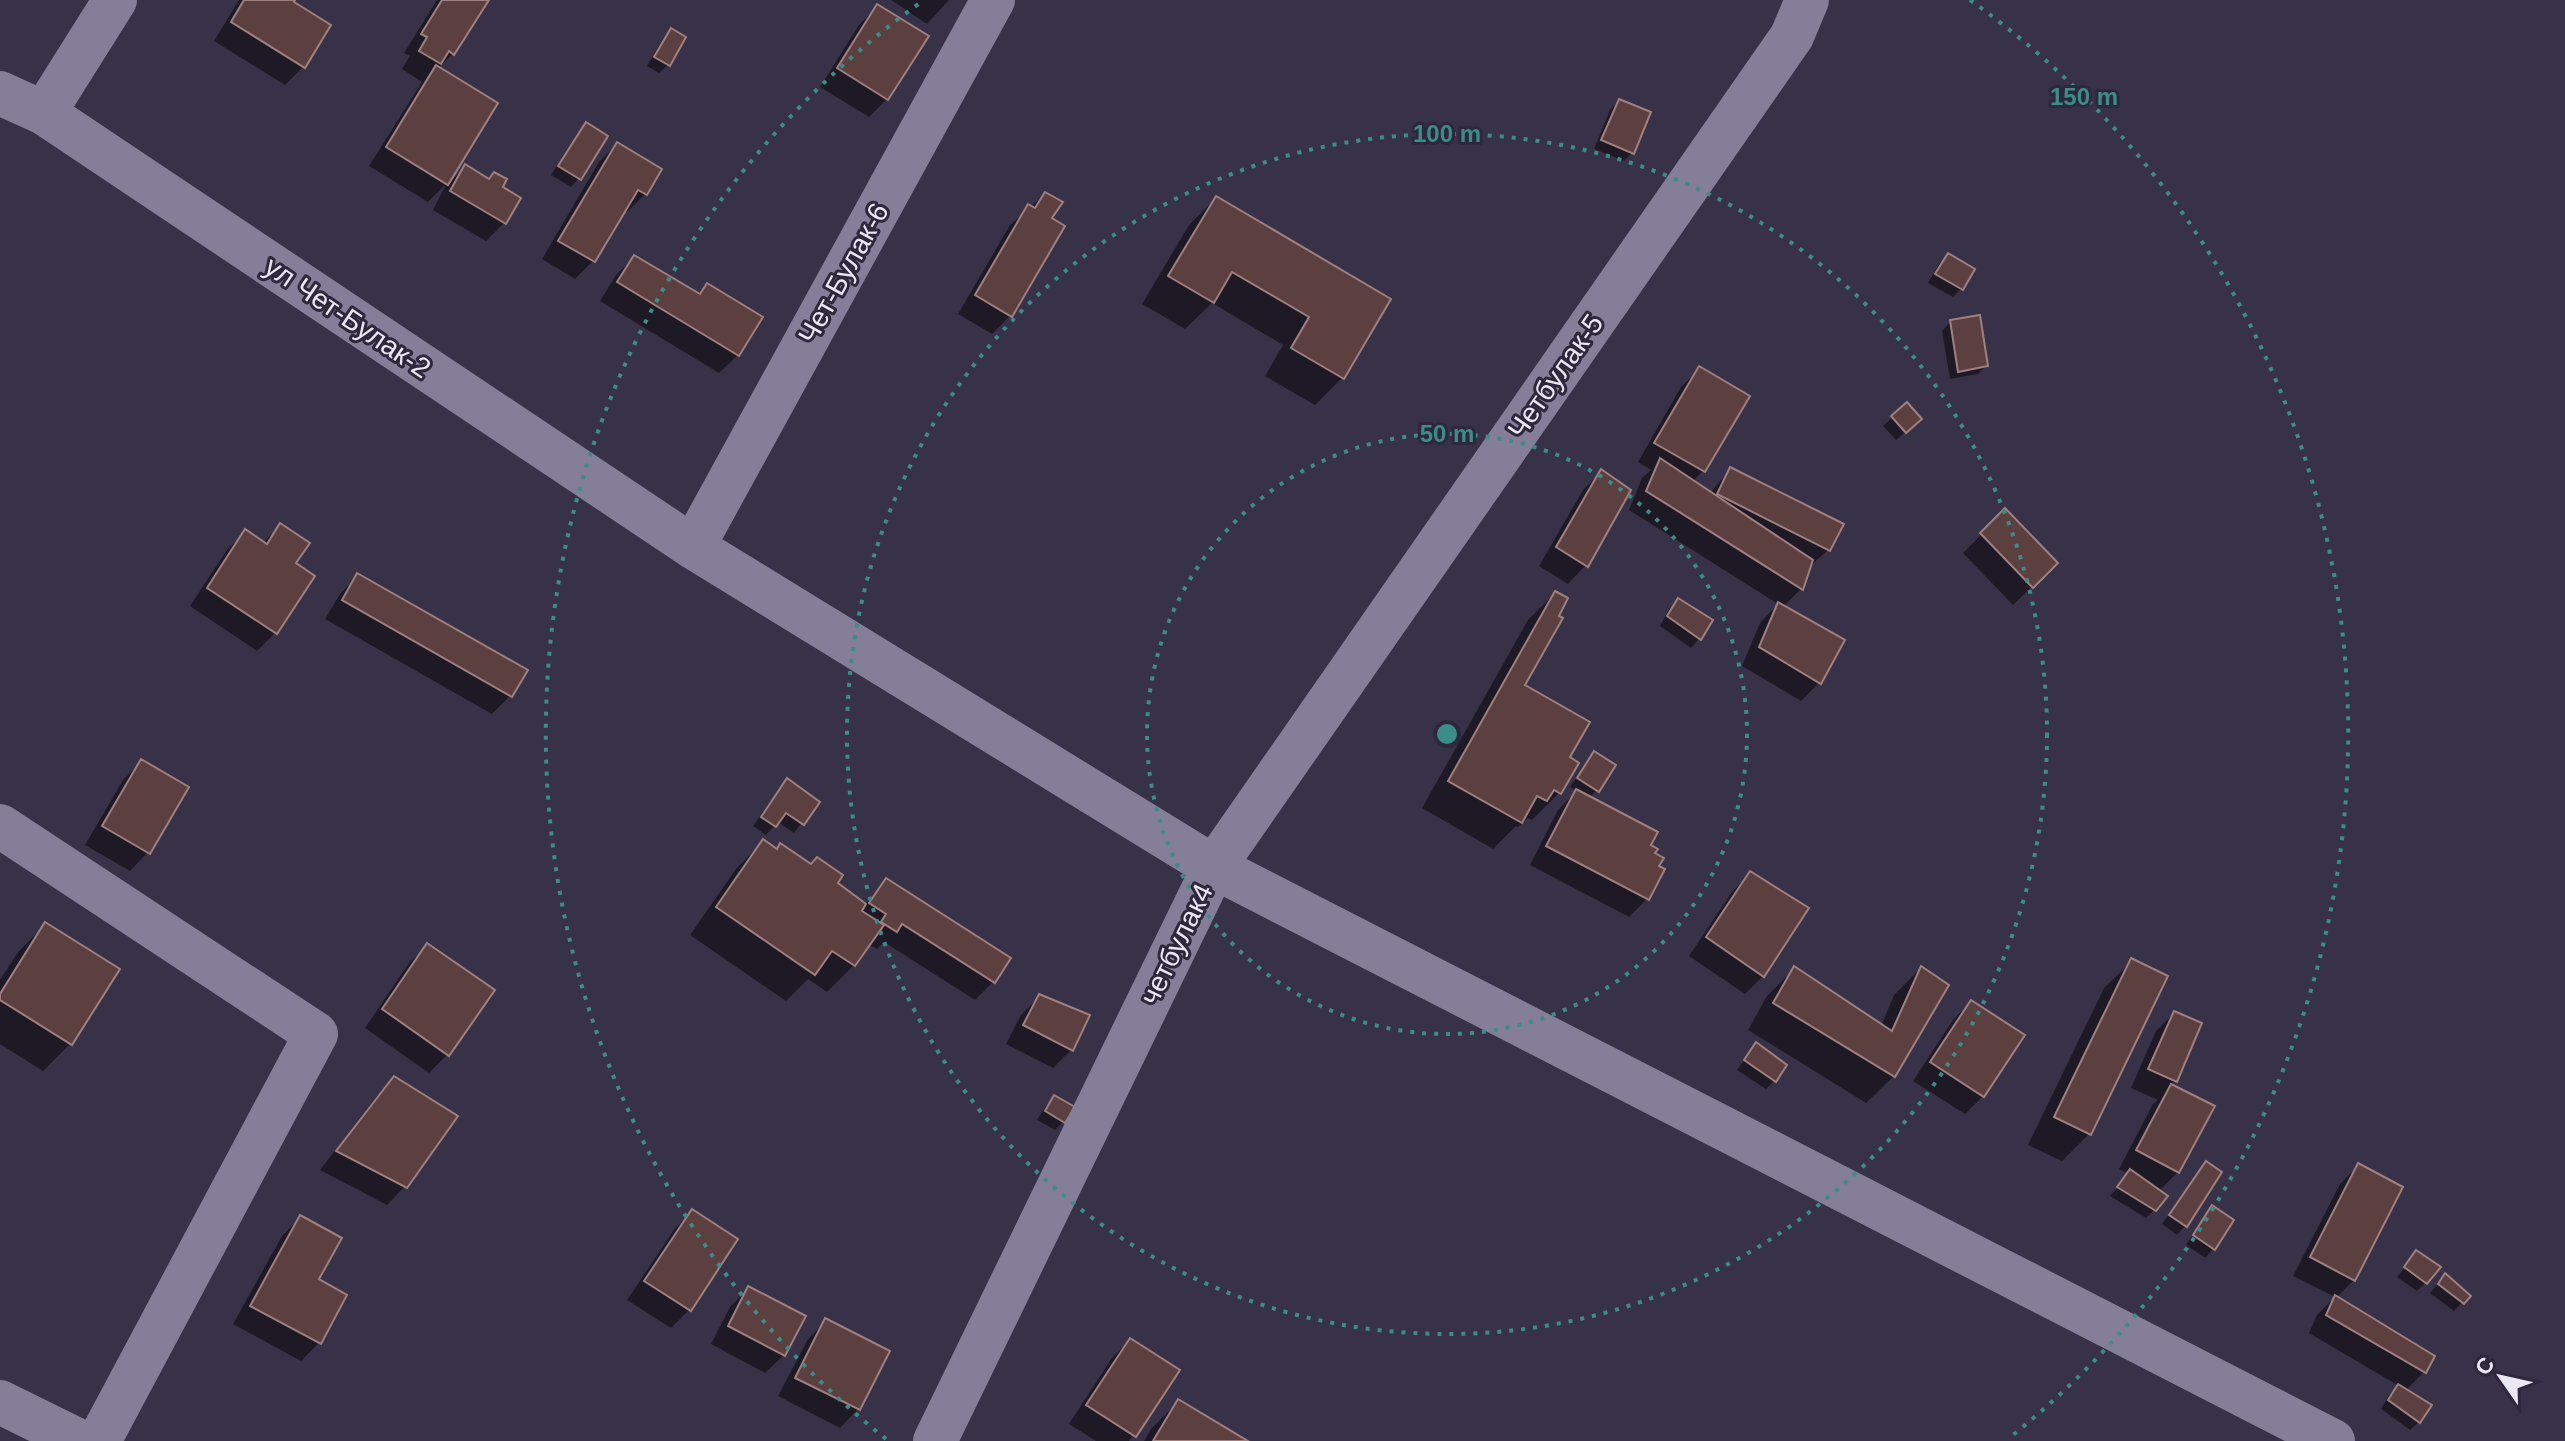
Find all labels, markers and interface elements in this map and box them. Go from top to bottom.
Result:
text: 150 m [2050,83,2118,110]
text: 100 m [1413,120,1481,147]
street label: Чет-Булак-6 [792,198,895,349]
street label: ул Чет-Булак-2 [259,251,436,384]
street label: Четбулак-5 [1501,308,1609,444]
text: 50 m [1420,420,1474,447]
centre of rings [1433,720,1461,748]
street label: четбулак4 [1134,879,1219,1010]
north arrow [2461,1337,2541,1417]
text: С [2470,1352,2500,1380]

